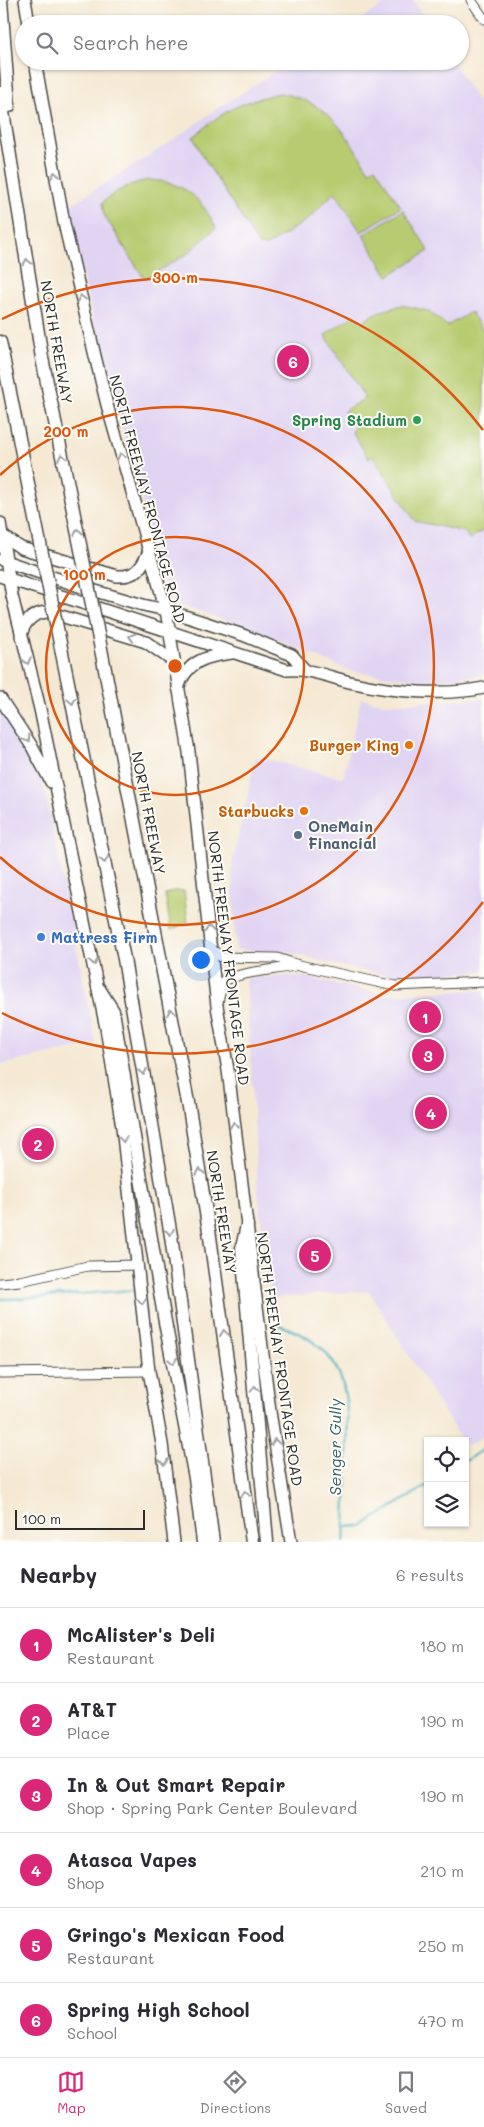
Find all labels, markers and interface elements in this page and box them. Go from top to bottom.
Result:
search box [15,15,469,70]
icon: search [33,29,61,57]
text: Search here [73,30,189,55]
one-way arrow [51,171,61,179]
one-way arrow [23,258,33,267]
text: 300 m [152,267,198,287]
street label: NORTH FREEWAY [36,279,78,405]
one-way arrow [76,294,87,303]
pin: 6 [277,342,309,380]
street label: NORTH FREEWAY FRONTAGE ROAD [105,373,191,625]
place label: Spring Stadium [292,410,407,430]
marker: Spring Stadium [411,414,423,426]
text: 200 m [44,421,89,441]
one-way arrow [58,452,68,461]
one-way arrow [117,452,127,460]
one-way arrow [73,528,84,537]
text: 100 m [62,564,106,584]
one-way arrow [128,632,136,642]
one-way arrow [22,656,32,664]
centre of rings [166,657,184,675]
one-way arrow [66,697,77,706]
one-way arrow [21,733,30,743]
place label: Burger King [309,735,399,755]
marker: Burger King [403,739,415,751]
street label: NORTH FREEWAY [127,750,171,876]
place label: Starbucks [218,801,294,821]
marker: Starbucks [298,805,310,817]
place label: OneMain Financial [308,816,376,853]
marker: OneMain Financial [292,829,304,841]
street label: NORTH FREEWAY FRONTAGE ROAD [203,830,255,1086]
one-way arrow [98,856,109,865]
one-way arrow [204,925,215,933]
place label: Mattress Firm [51,927,157,947]
marker: Mattress Firm [35,931,47,943]
your location [188,947,214,973]
one-way arrow [88,957,98,966]
pin: 1 [409,998,441,1036]
one-way arrow [166,1008,176,1016]
pin: 3 [412,1036,444,1074]
one-way arrow [137,1068,148,1076]
pin: 4 [415,1094,447,1132]
one-way arrow [229,1120,240,1128]
pin: 2 [22,1125,54,1163]
one-way arrow [117,1136,128,1144]
street label: NORTH FREEWAY [202,1149,242,1275]
one-way arrow [195,1168,205,1176]
one-way arrow [165,1228,175,1236]
street label: NORTH FREEWAY FRONTAGE ROAD [252,1231,308,1487]
pin: 5 [299,1236,331,1274]
one-way arrow [136,1297,147,1305]
one-way arrow [219,1328,229,1337]
one-way arrow [167,1357,177,1366]
one-way arrow [249,1385,260,1393]
water label: Senger Gully [324,1398,345,1496]
map controls [424,1437,469,1527]
button: locate [424,1437,469,1482]
one-way arrow [270,1438,281,1446]
one-way arrow [158,1458,169,1466]
button: layers [424,1482,469,1527]
one-way arrow [240,1489,251,1497]
scale bar [15,1507,145,1530]
text: 100 m [22,1509,61,1528]
text: Nearby [20,1561,97,1588]
text: 6 results [396,1564,464,1585]
text: McAlister's Deli [67,1622,216,1647]
text: 1 [32,1635,40,1656]
text: 180 m [419,1635,464,1656]
text: Restaurant [67,1647,155,1668]
text: AT&T [67,1697,117,1722]
text: 2 [32,1710,40,1731]
text: 190 m [420,1710,464,1731]
text: Place [67,1722,110,1743]
text: In & Out Smart Repair [67,1772,285,1797]
text: 3 [31,1785,41,1806]
text: 190 m [420,1785,464,1806]
text: Shop · Spring Park Center Boulevard [67,1797,357,1818]
text: Atasca Vapes [67,1847,197,1872]
text: 4 [31,1860,41,1881]
text: 210 m [420,1860,464,1881]
text: Shop [67,1872,104,1893]
text: Gringo's Mexican Food [67,1922,284,1947]
text: 5 [31,1935,41,1956]
text: 250 m [418,1935,464,1956]
text: Restaurant [67,1947,155,1968]
text: Spring High School [67,1997,250,2022]
text: 6 [31,2010,41,2031]
text: 470 m [418,2010,464,2031]
text: School [67,2022,117,2043]
tab: Map [57,2068,86,2117]
tab: Directions [200,2068,271,2117]
tab: Saved [385,2068,427,2117]

